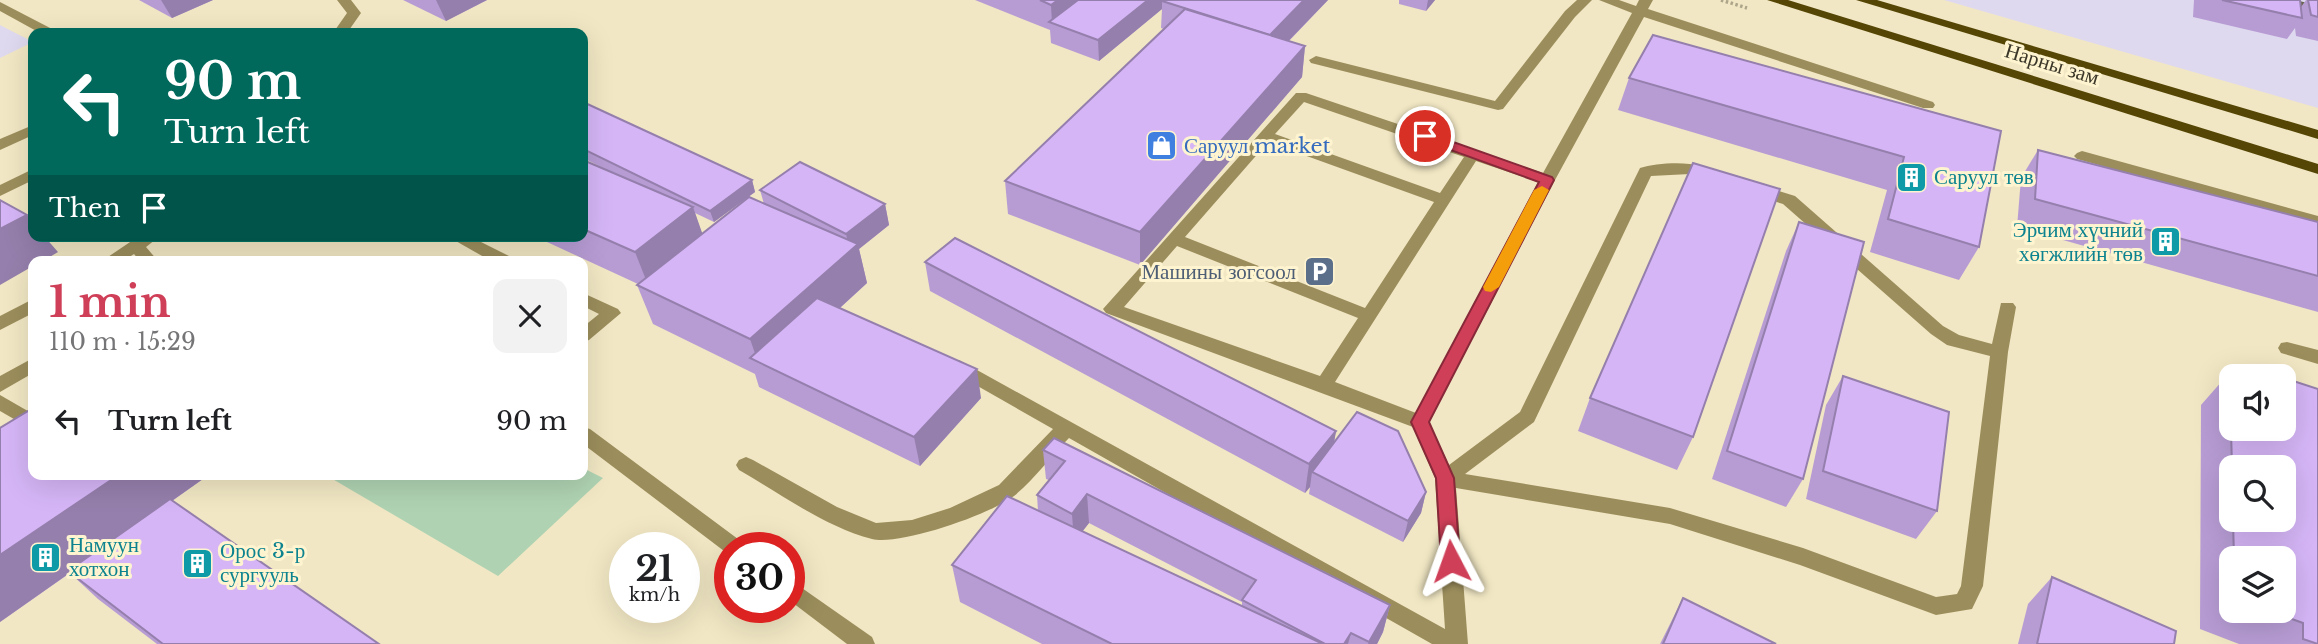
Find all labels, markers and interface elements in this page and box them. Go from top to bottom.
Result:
street label: Нарны зам [2002,37,2102,91]
text: 90 m [164,51,301,112]
icon: left [49,56,140,147]
pin [1395,106,1455,166]
text: Turn left [164,112,310,152]
icon: arrive [1406,117,1444,155]
shop icon: Саруул market [1144,129,1178,163]
place label: Саруул market [1184,133,1331,159]
building icon: Саруул төв [1894,160,1928,194]
place label: Саруул төв [1934,164,2034,190]
icon: arrive [135,189,173,227]
text: Then [49,192,121,224]
place label: Эрчим хүчний хөгжлийн төв [2013,217,2143,267]
building icon: Эрчим хүчний хөгжлийн төв [2149,225,2183,259]
parking icon: Машины зогсоол [1302,255,1336,289]
place label: Машины зогсоол [1141,259,1296,285]
text: 1 min [49,276,171,328]
button: close [493,279,567,353]
text: 110 m · 15:29 [49,328,196,356]
map controls [2219,364,2296,623]
button: sound [2219,364,2296,441]
icon: left [49,402,87,440]
text: Turn left [108,405,232,437]
text: 90 m [496,405,567,437]
button: search [2219,455,2296,532]
position arrow [1414,524,1488,598]
place label: Намуун хотхон [69,532,139,582]
speed limit sign: 30 [714,532,805,623]
place label: Орос 3-р сургууль [220,538,305,588]
building icon: Намуун хотхон [29,540,63,574]
building icon: Орос 3-р сургууль [180,546,214,580]
button: layers [2219,546,2296,623]
text: 21 [635,547,674,590]
text: km/h [629,584,680,606]

